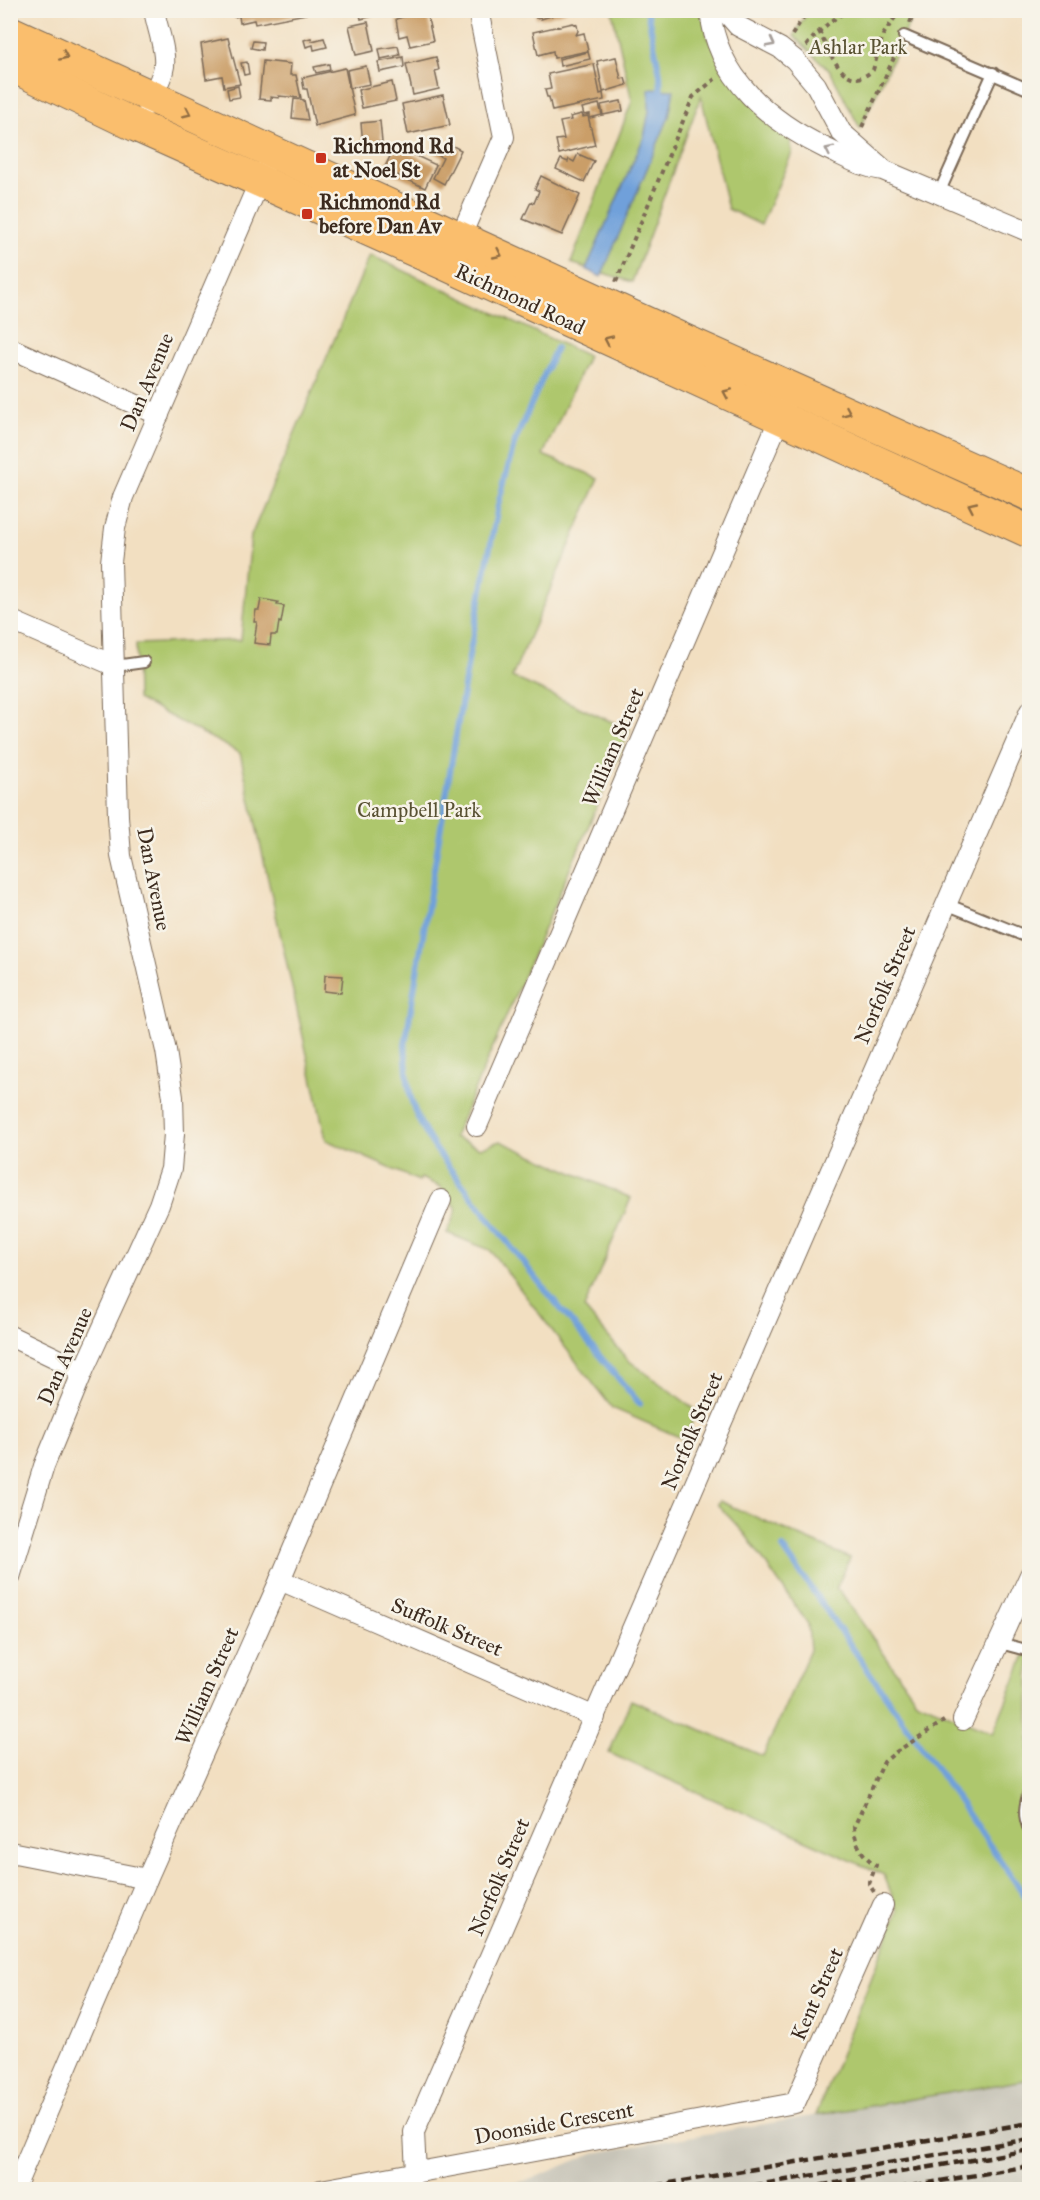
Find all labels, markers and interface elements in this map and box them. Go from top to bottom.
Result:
park label: Ashlar Park [808,34,907,60]
one-way arrow [765,36,776,47]
one-way arrow [57,49,68,61]
one-way arrow [180,105,191,117]
place label: Richmond Rd at Noel St [333,133,454,183]
one-way arrow [824,145,835,157]
marker: Richmond Rd at Noel St [314,151,328,165]
place label: Richmond Rd before Dan Av [318,189,442,239]
marker: Richmond Rd before Dan Av [300,207,314,221]
one-way arrow [491,247,502,259]
street label: Richmond Road [451,258,590,341]
street label: Dan Avenue [115,329,179,435]
one-way arrow [604,335,615,347]
one-way arrow [722,389,733,401]
one-way arrow [840,404,851,416]
one-way arrow [967,501,978,513]
street label: William Street [576,683,650,810]
park label: Campbell Park [357,797,481,823]
street label: Dan Avenue [131,825,177,933]
street label: Norfolk Street [848,922,922,1048]
street label: Dan Avenue [32,1303,98,1409]
street label: Norfolk Street [655,1368,729,1494]
street label: Suffolk Street [387,1592,507,1662]
street label: William Street [169,1623,245,1749]
street label: Norfolk Street [462,1814,536,1940]
street label: Kent Street [785,1943,849,2044]
street label: Doonside Crescent [472,2096,636,2150]

